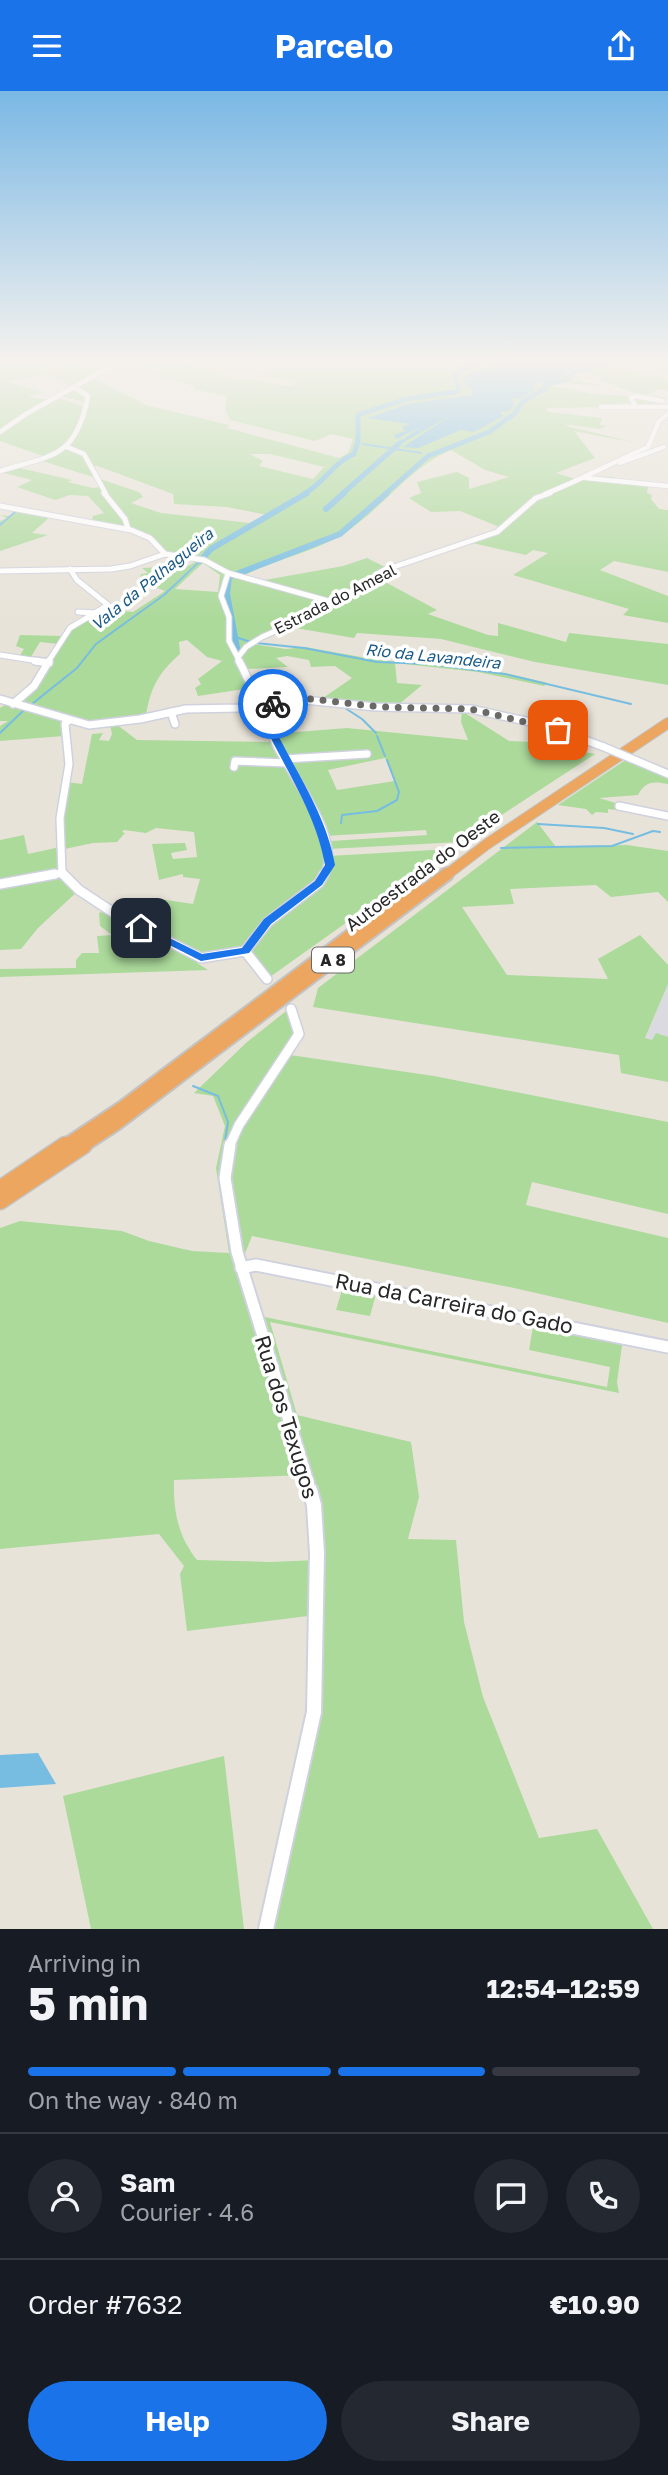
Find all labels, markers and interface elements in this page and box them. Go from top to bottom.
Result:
icon: menu [28,27,66,65]
text: Parcelo [275,27,393,65]
icon: share [602,27,640,65]
water label: Vala da Palhagueira [87,523,218,634]
street label: Estrada do Ameal [271,560,399,638]
water label: Rio da Lavandeira [365,639,502,673]
courier [238,669,308,739]
icon: bike [254,685,292,723]
pin [528,700,588,760]
icon: bag [539,711,577,749]
street label: Autoestrada do Oeste [341,805,504,936]
pin [111,898,171,958]
icon: home [122,909,160,947]
road number: A 8 [312,947,354,973]
street label: Rua da Carreira do Gado [333,1267,575,1339]
street label: Rua dos Texugos [250,1332,324,1501]
text: Arriving in [28,1949,141,1977]
text: 12:54–12:59 [487,1973,640,2004]
text: 5 min [28,1975,148,2030]
text: On the way · 840 m [28,2086,238,2114]
button: person [28,2159,102,2233]
button: chat [474,2159,548,2233]
button: phone [566,2159,640,2233]
text: Sam [120,2167,175,2198]
text: Courier · 4.6 [120,2198,254,2226]
text: Order #7632 [28,2289,182,2320]
text: €10.90 [550,2289,640,2320]
button: Help [28,2381,327,2461]
button: Share [341,2381,640,2461]

